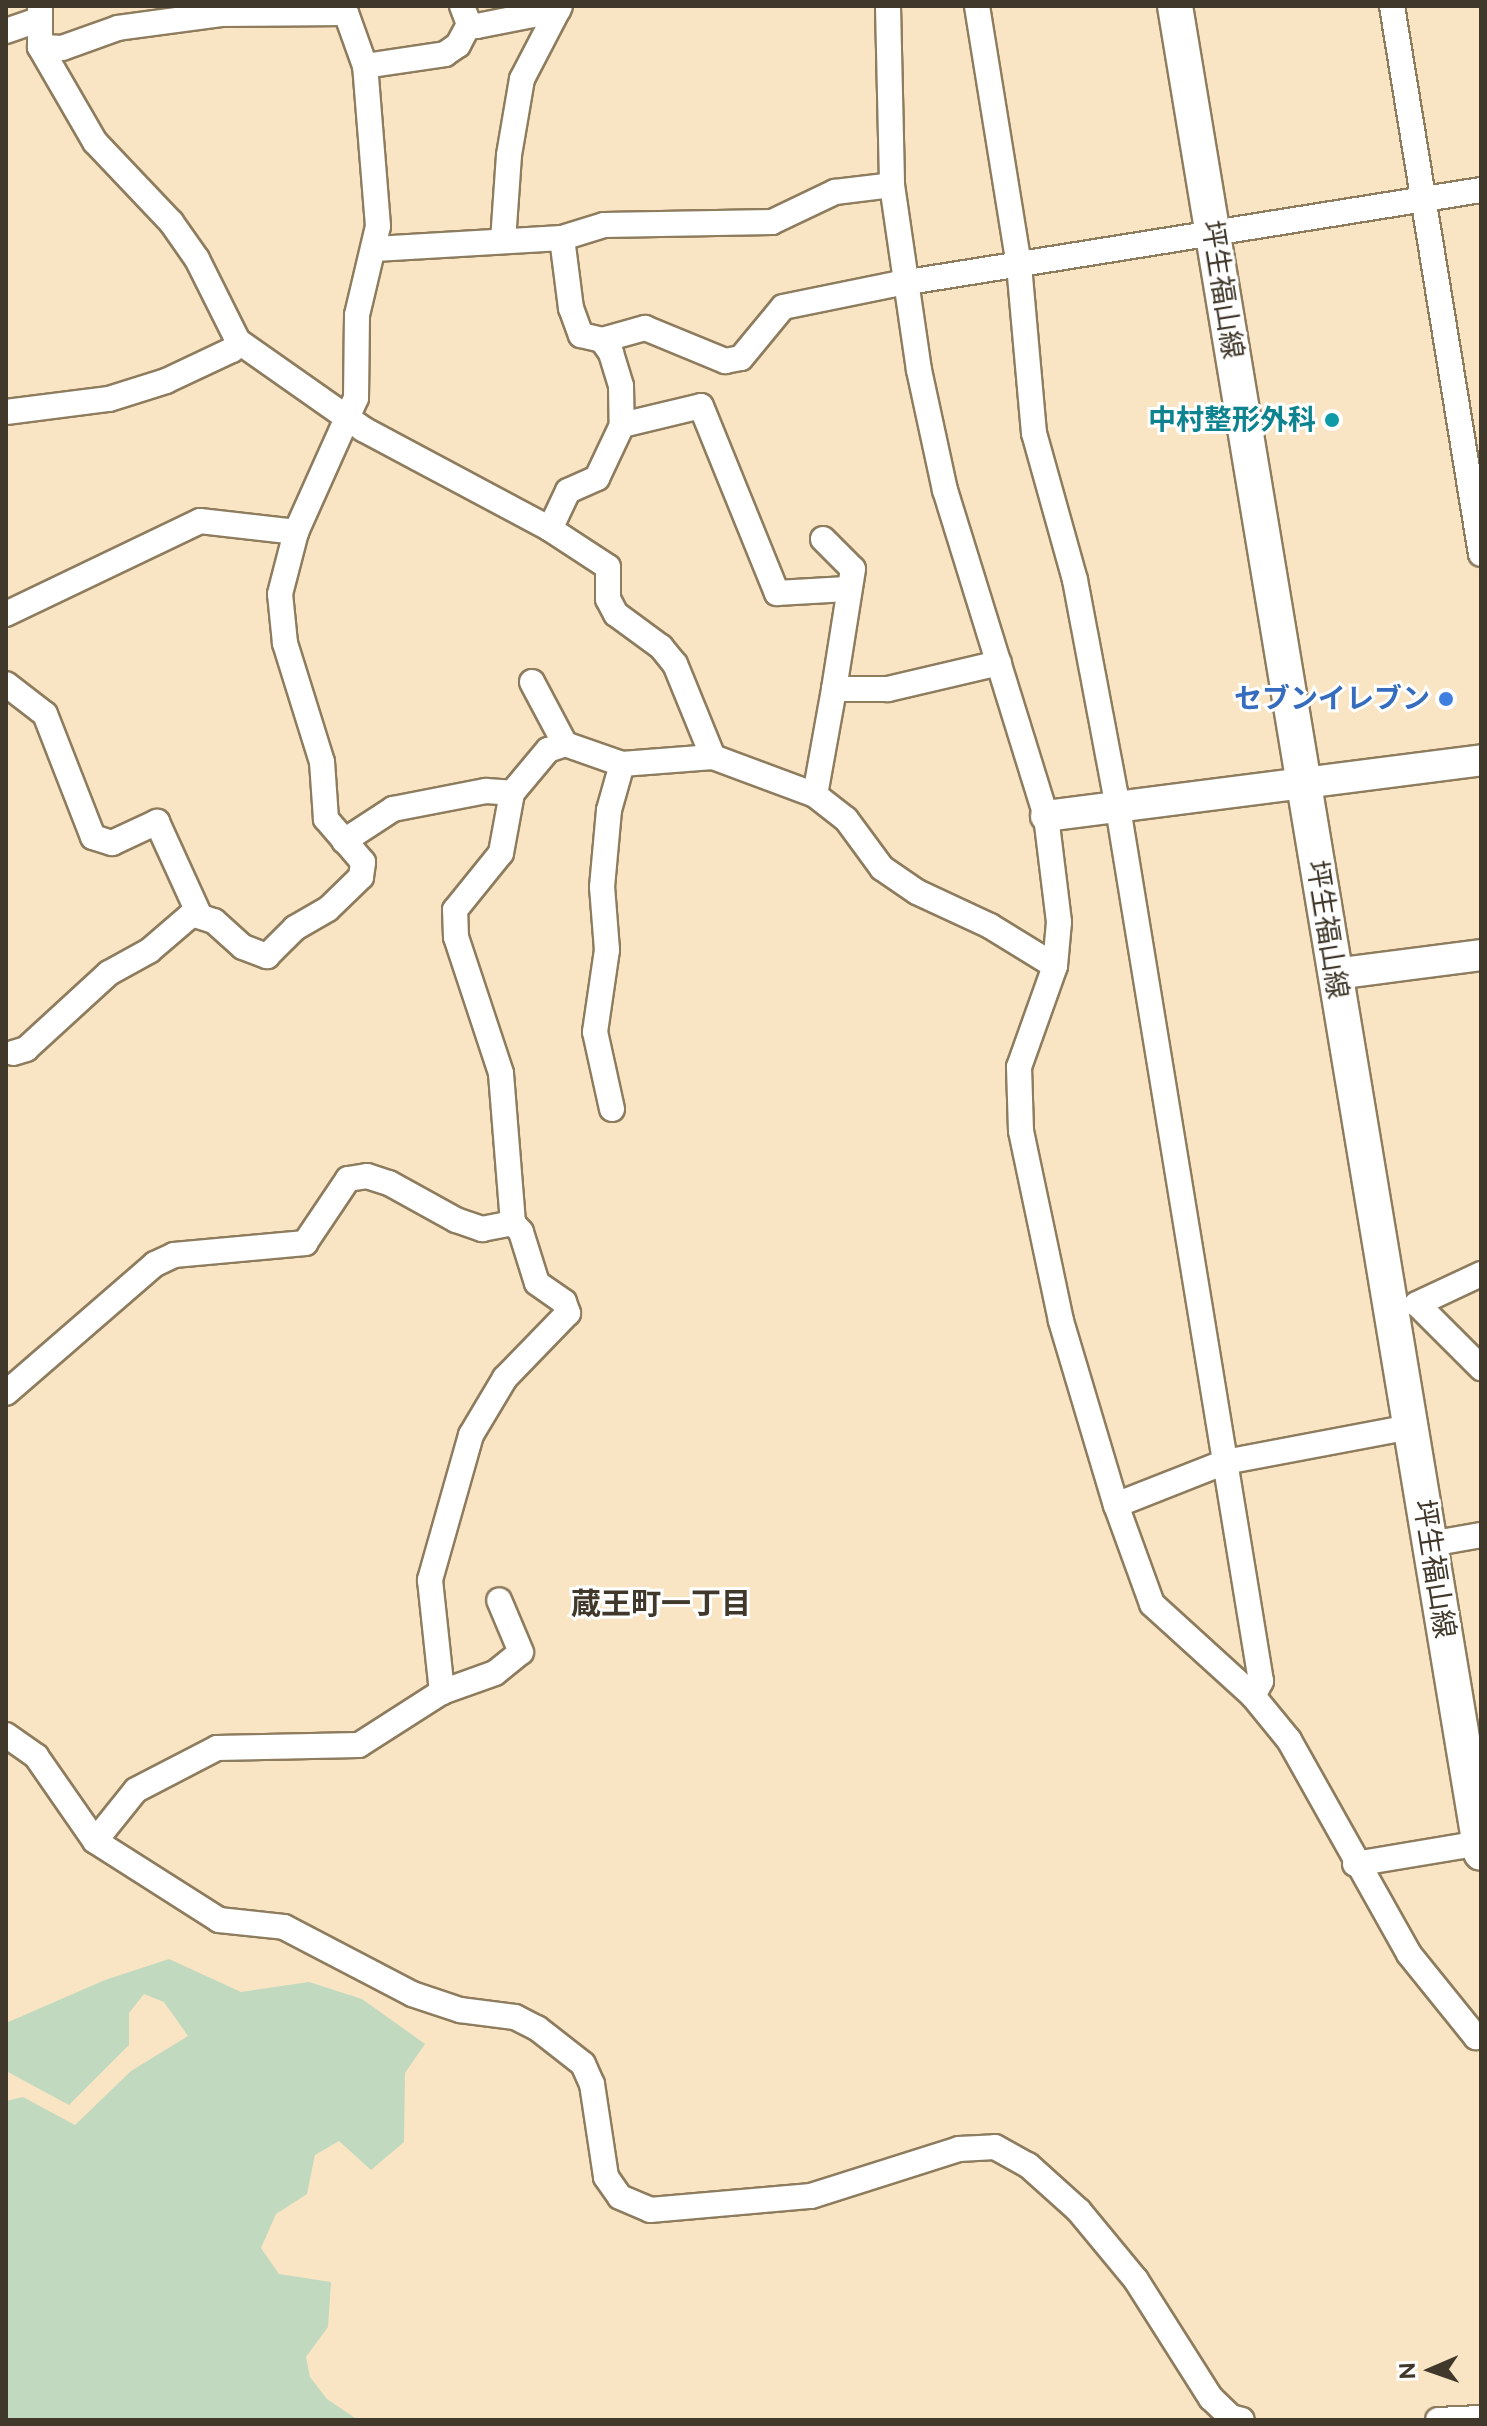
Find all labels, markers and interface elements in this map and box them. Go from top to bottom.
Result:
street label: 坪生福山線 [1194,218,1250,362]
place label: 中村整形外科 [1148,403,1316,437]
marker: 中村整形外科 [1323,411,1341,429]
place label: セブンイレブン [1234,682,1430,716]
marker: セブンイレブン [1437,690,1455,708]
street label: 坪生福山線 [1299,858,1355,1002]
street label: 坪生福山線 [1406,1497,1462,1641]
district label: 蔵王町一丁目 [571,1586,751,1622]
north arrow [1391,2330,1471,2410]
text: N [1394,2362,1420,2380]

